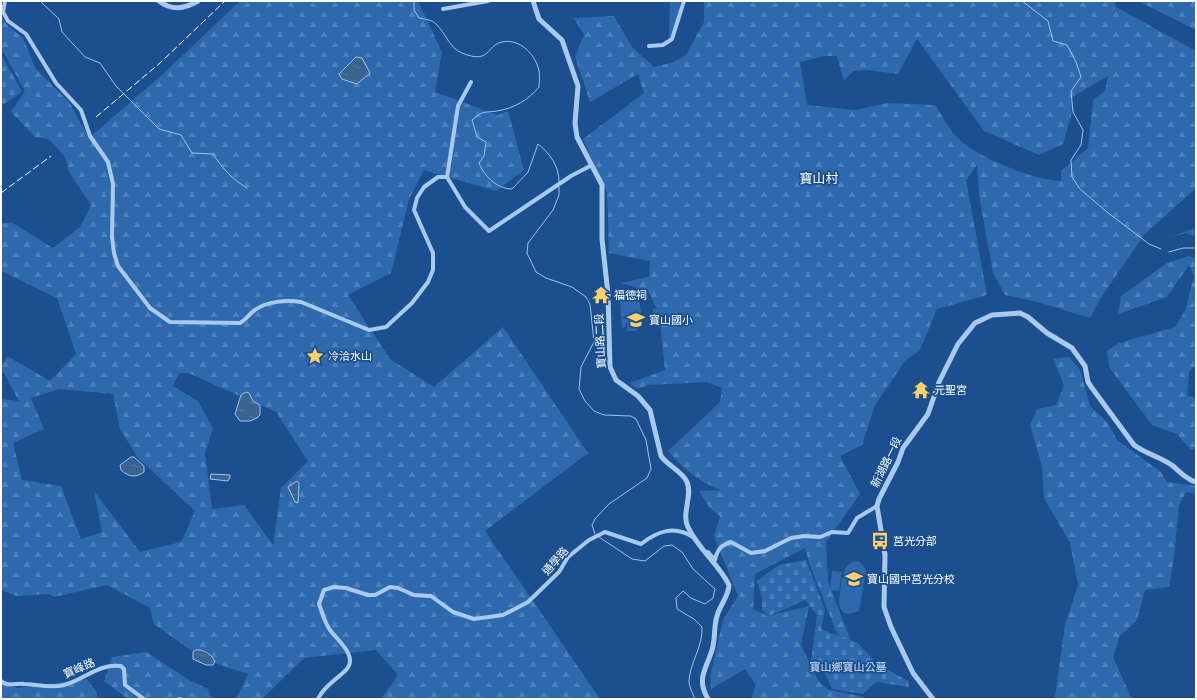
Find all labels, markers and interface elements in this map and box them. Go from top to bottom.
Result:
district label: 寶山村 [799,171,839,186]
temple icon: 福德祠 [591,285,611,305]
place label: 福德祠 [614,289,647,301]
school or university icon: 寶山國小 [626,310,646,330]
street label: 寶山路二段 [593,313,607,369]
place label: 寶山國小 [649,314,693,326]
place icon: 冷洽水山 [305,346,325,366]
place label: 冷洽水山 [328,350,372,362]
temple icon: 元聖宮 [911,380,931,400]
place label: 元聖宮 [934,384,967,396]
street label: 新湖路一段 [869,435,903,489]
bus stop icon: 莒光分部 [870,531,890,551]
place label: 莒光分部 [893,535,937,547]
street label: 通學路 [540,545,570,577]
school or university icon: 寶山國中莒光分校 [844,569,864,589]
place label: 寶山國中莒光分校 [867,573,955,585]
street label: 寶峰路 [61,656,97,680]
park label: 寶山鄉寶山公墓 [810,661,887,673]

